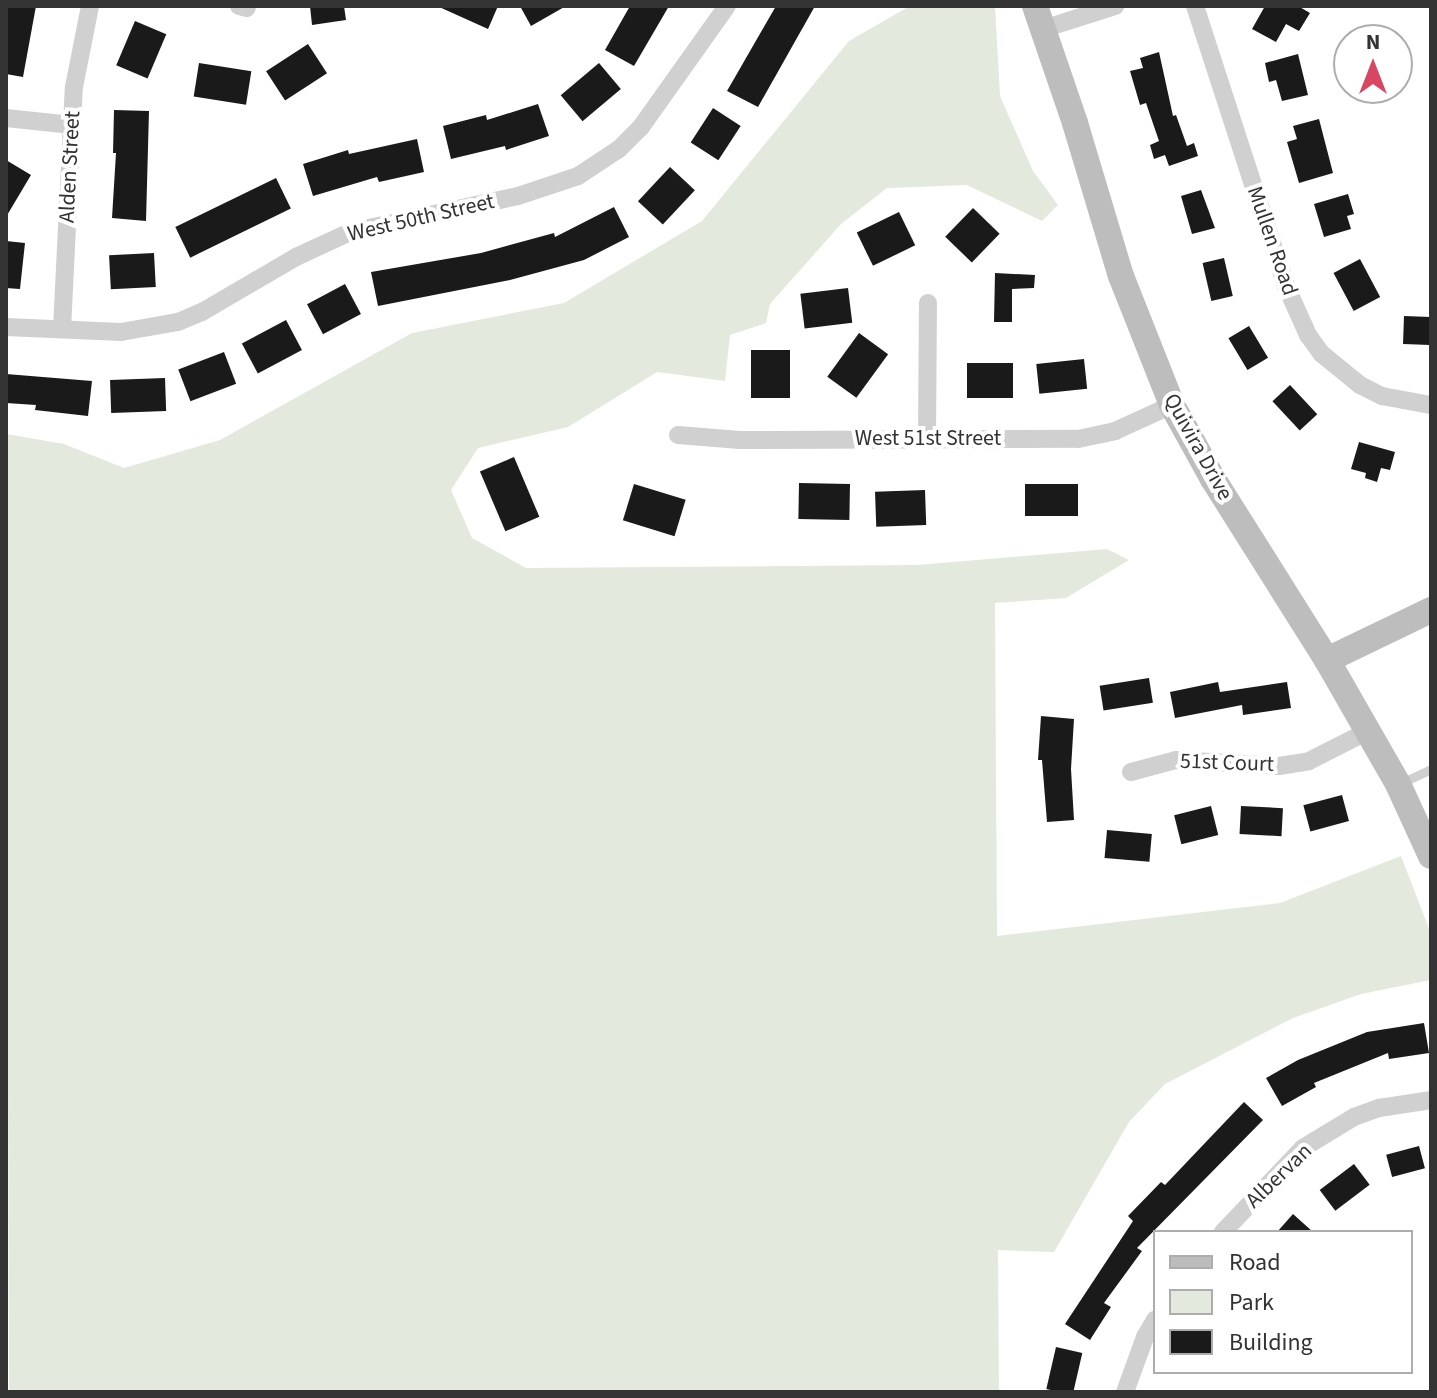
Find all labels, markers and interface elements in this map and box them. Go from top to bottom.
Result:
north arrow [1333,24,1413,104]
text: N [1366,26,1380,58]
street label: Alden Street [54,110,86,224]
street label: Mullen Road [1241,183,1303,299]
street label: West 50th Street [345,188,497,248]
street label: Quivira Drive [1158,389,1238,505]
street label: West 51st Street [855,426,1001,452]
street label: 51st Court [1180,748,1274,778]
street label: Albervan [1240,1138,1318,1214]
legend [1153,1230,1413,1374]
text: Road [1229,1245,1281,1280]
text: Park [1229,1285,1274,1320]
text: Building [1229,1325,1313,1360]

